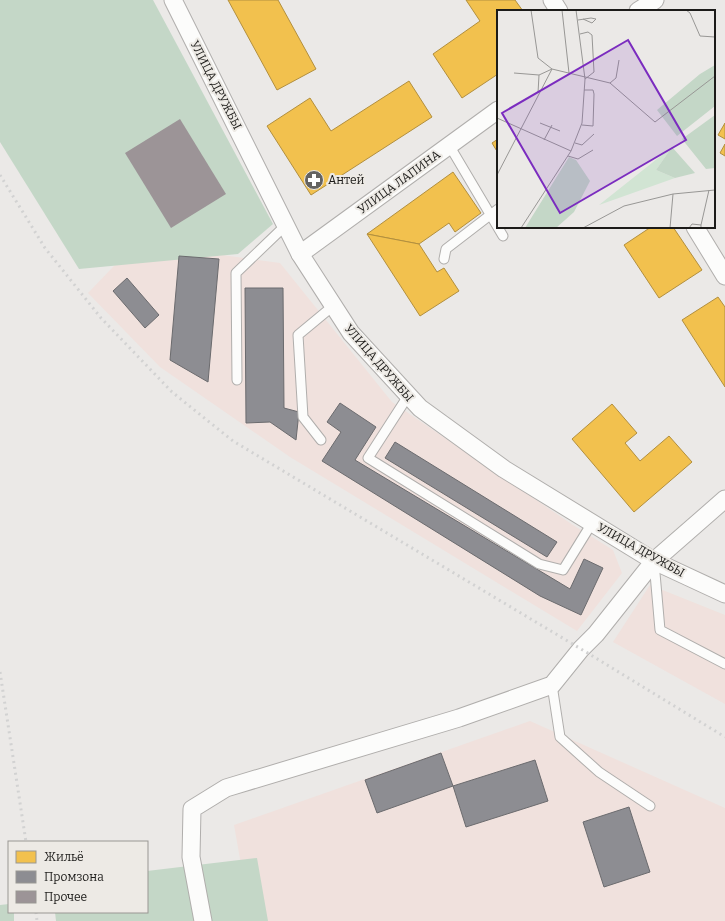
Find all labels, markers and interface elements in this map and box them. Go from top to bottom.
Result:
inset map [497,10,715,228]
street label: УЛИЦА ДРУЖБЫ [188,38,244,132]
street label: УЛИЦА ЛАПИНА [355,147,443,217]
pharmacy icon: Антей [303,169,325,191]
place label: Антей [328,173,365,187]
street label: УЛИЦА ДРУЖБЫ [342,322,416,405]
street label: УЛИЦА ДРУЖБЫ [595,520,687,580]
legend [8,841,148,913]
text: Жильё [44,850,84,864]
text: Промзона [44,870,104,884]
text: Прочее [44,890,87,904]

